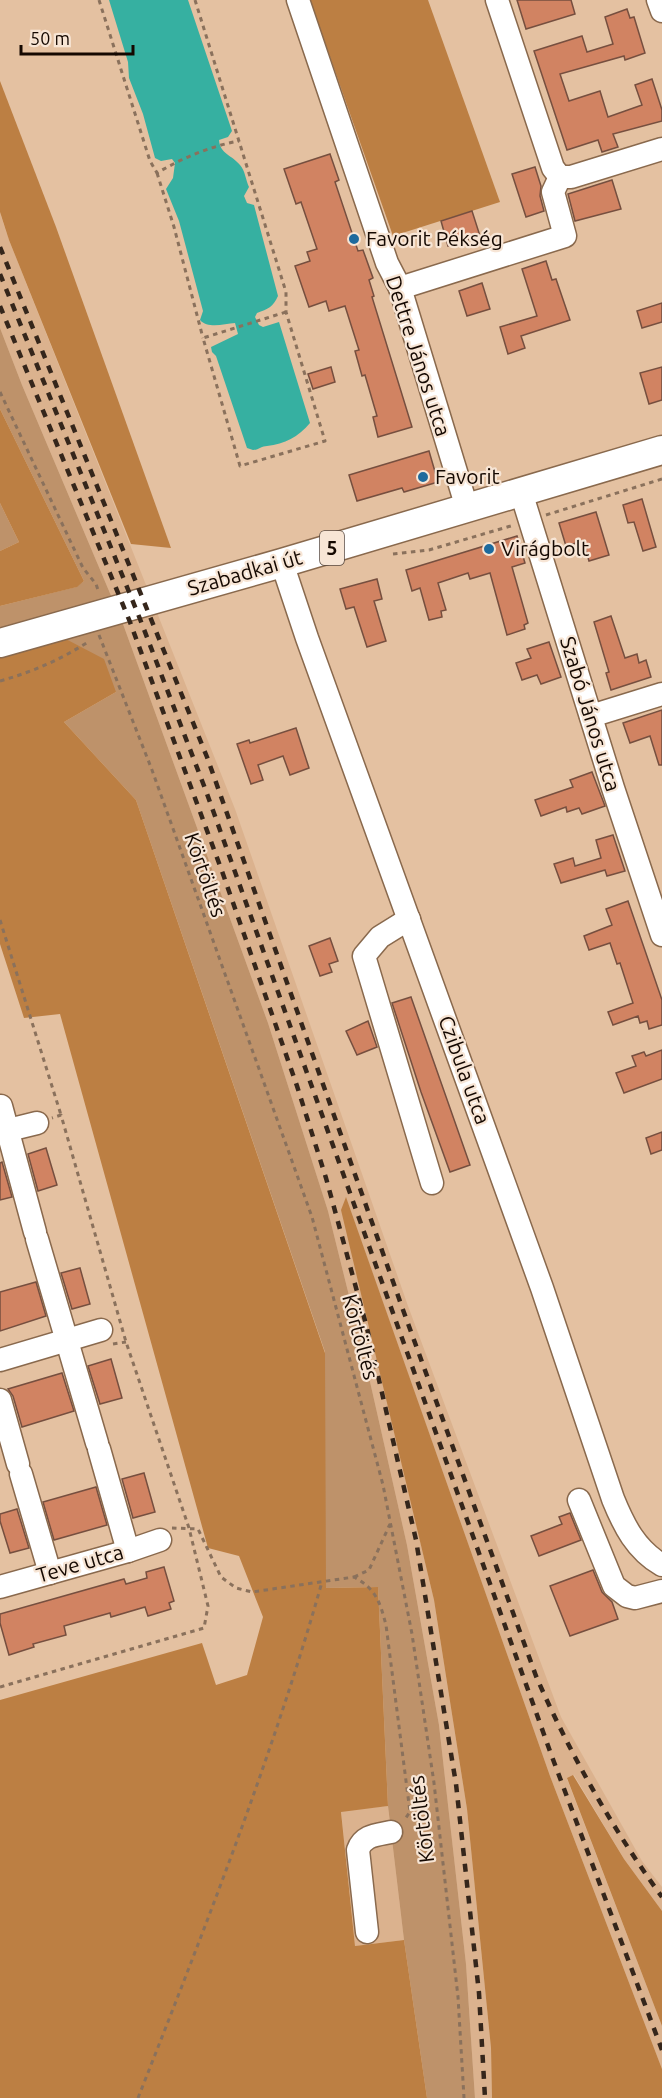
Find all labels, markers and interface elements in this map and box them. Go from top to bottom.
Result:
scale bar [21,18,134,56]
text: 50 m [30,28,70,48]
place label: Favorit Pékség [366,226,503,250]
marker: Favorit Pékség [347,232,361,246]
street label: Dettre János utca [382,272,456,439]
place label: Favorit [435,464,500,488]
marker: Favorit [416,470,430,484]
road number: 5 [320,531,344,565]
place label: Virágbolt [501,536,589,560]
marker: Virágbolt [482,542,496,556]
street label: Szabadkai út [185,544,305,600]
street label: Szabó János utca [556,633,626,794]
street label: Körtöltés [180,829,232,920]
street label: Czibula utca [434,1012,496,1127]
street label: Körtöltés [338,1291,384,1382]
street label: Teve utca [33,1539,126,1587]
street label: Körtöltés [404,1774,438,1864]

